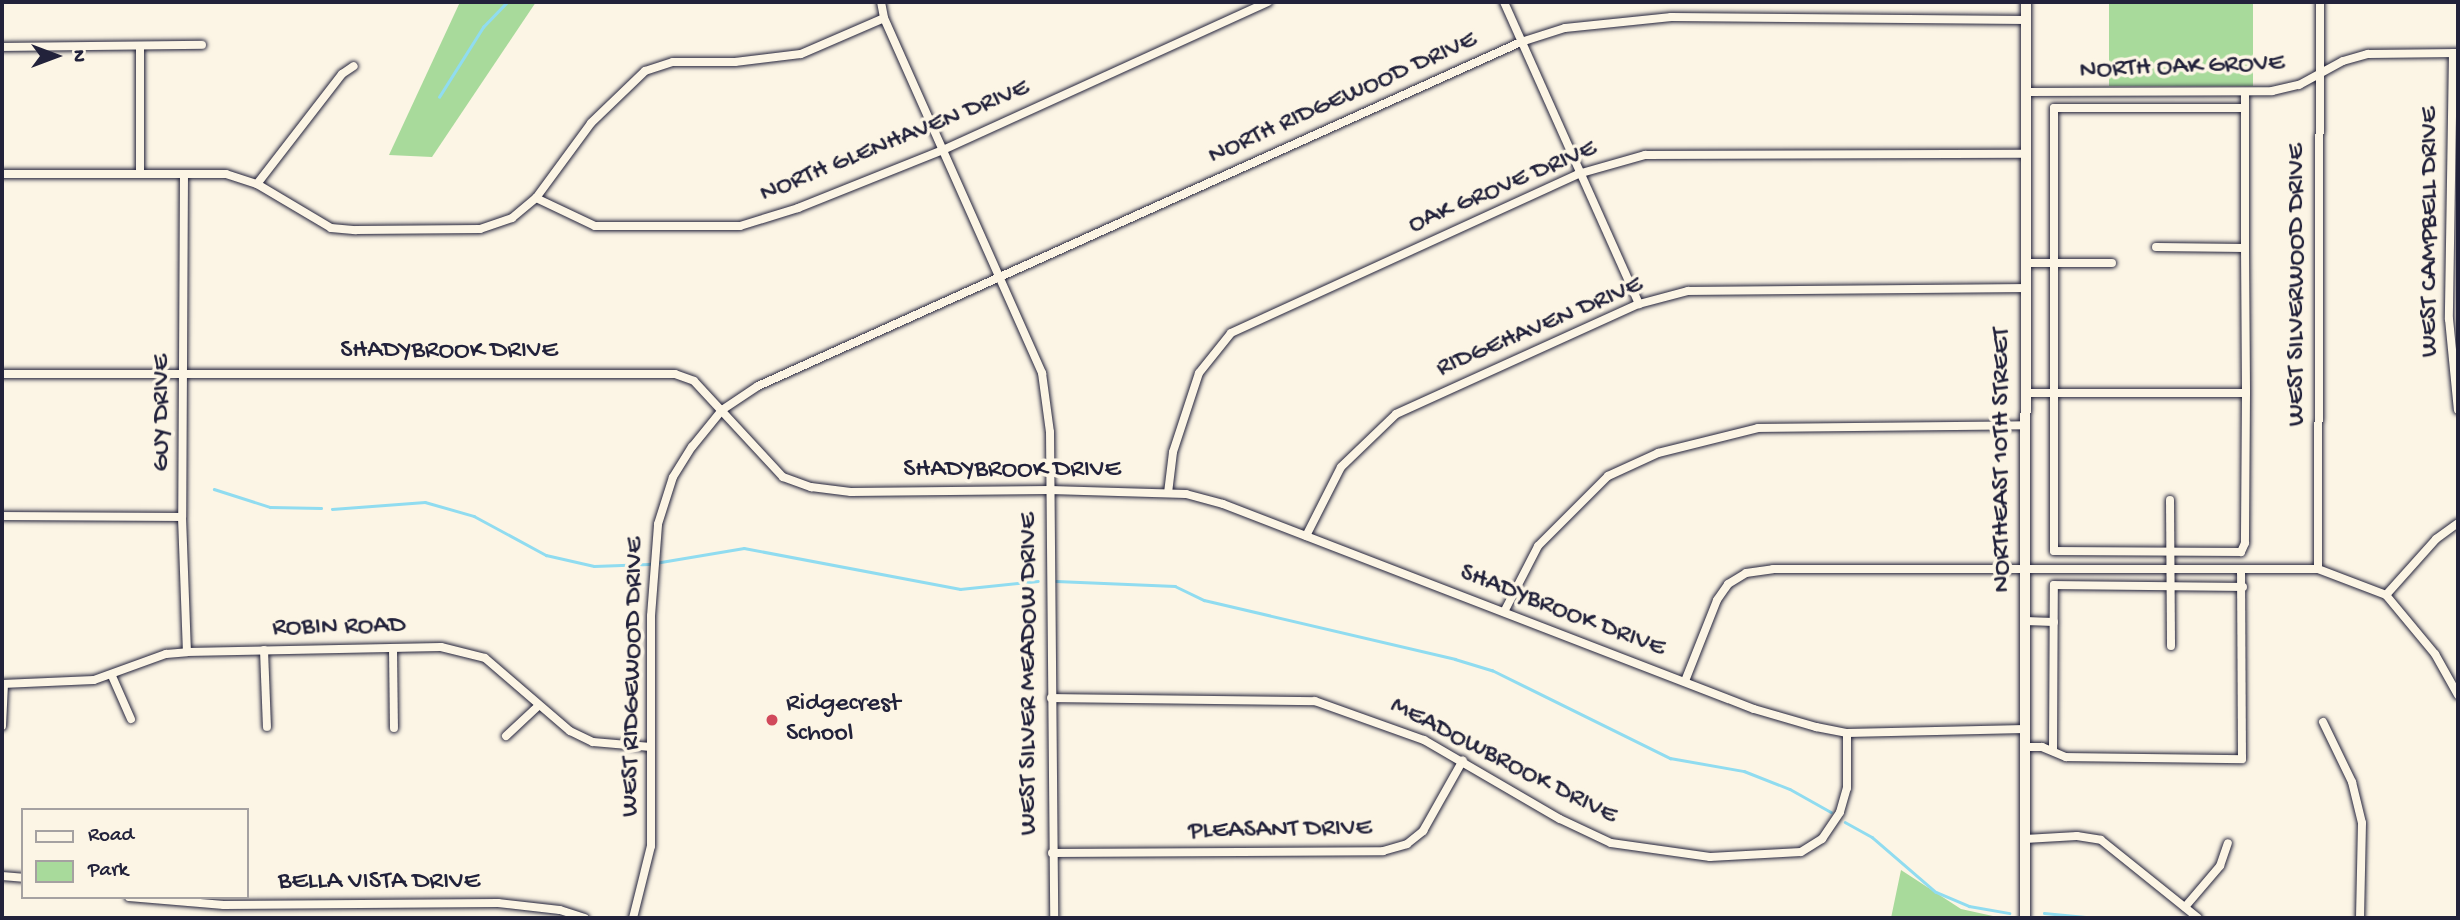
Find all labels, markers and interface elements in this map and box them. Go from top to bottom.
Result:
north arrow [21,21,91,91]
street label: NORTH RIDGEWOOD DRIVE [1204,26,1482,172]
street label: NORTH OAK GROVE [2079,49,2285,87]
text: N [66,50,89,62]
street label: NORTH GLENHAVEN DRIVE [756,74,1034,210]
street label: WEST CAMPBELL DRIVE [2415,107,2447,357]
street label: OAK GROVE DRIVE [1404,134,1602,242]
street label: WEST SILVERWOOD DRIVE [2282,144,2314,426]
street label: RIDGEHAVEN DRIVE [1432,270,1648,386]
street label: NORTHEAST 10TH STREET [1987,327,2019,593]
street label: SHADYBROOK DRIVE [340,336,558,368]
street label: GUY DRIVE [147,354,179,472]
street label: SHADYBROOK DRIVE [903,455,1121,487]
street label: WEST SILVER MEADOW DRIVE [1014,513,1046,835]
street label: WEST RIDGEWOOD DRIVE [616,537,652,817]
street label: SHADYBROOK DRIVE [1455,558,1669,666]
street label: ROBIN ROAD [272,611,406,645]
place label: Ridgecrest School [786,689,900,750]
street label: MEADOWBROOK DRIVE [1384,691,1622,833]
marker: Ridgecrest School [764,712,780,728]
legend [21,808,248,899]
street label: PLEASANT DRIVE [1188,814,1372,848]
text: Road [88,824,134,849]
text: Park [88,859,128,884]
street label: BELLA VISTA DRIVE [278,867,480,899]

